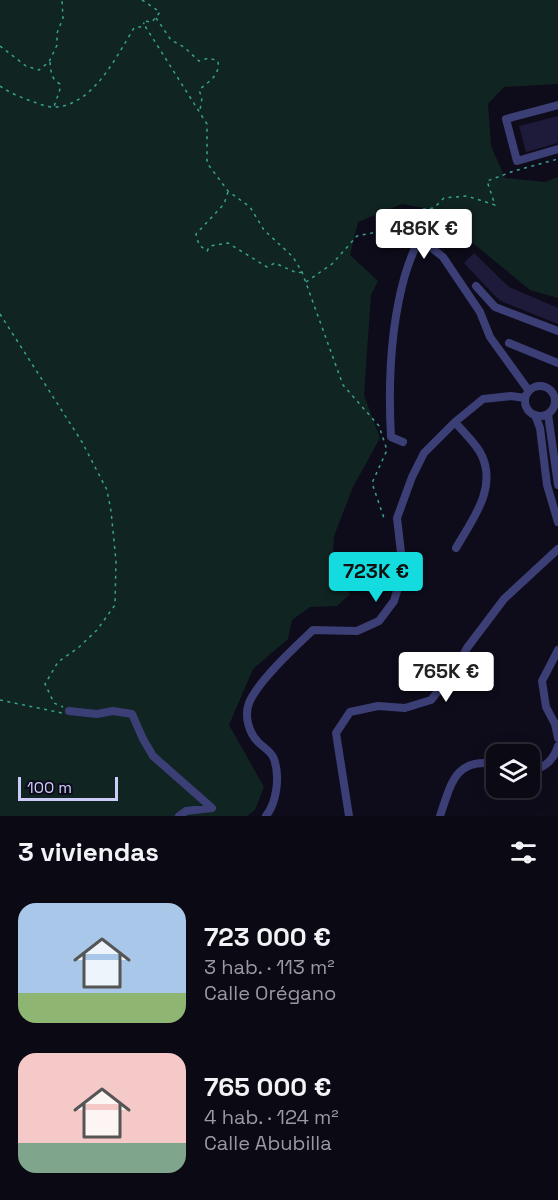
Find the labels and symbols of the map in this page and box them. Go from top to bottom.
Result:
pin: 486K € [375,209,473,260]
pin: 723K € [327,552,425,603]
pin: 765K € [397,652,495,703]
scale bar [18,774,118,802]

